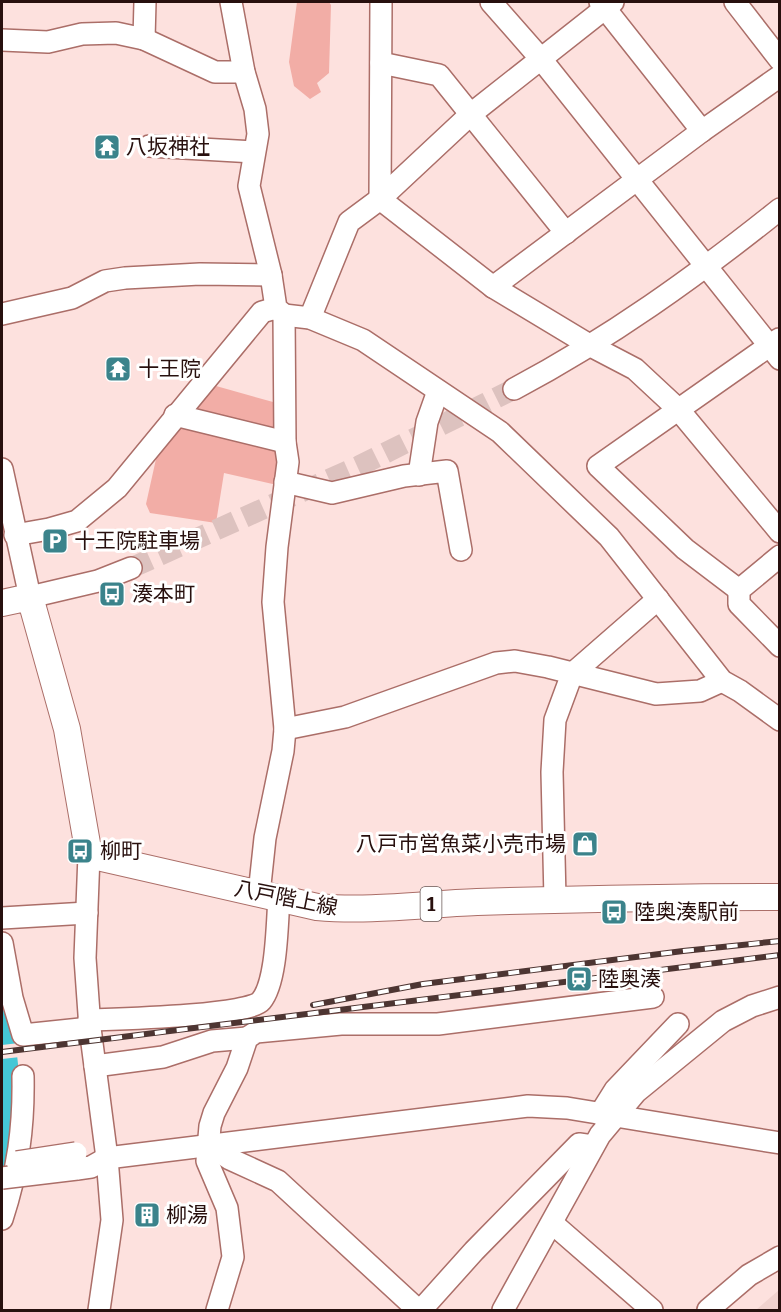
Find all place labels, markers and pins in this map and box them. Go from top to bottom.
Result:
temple icon: 八坂神社 [92,132,122,162]
place label: 八坂神社 [126,134,210,160]
temple icon: 十王院 [103,354,133,384]
place label: 十王院 [138,356,201,382]
parking icon: 十王院駐車場 [40,526,70,556]
place label: 十王院駐車場 [74,528,200,554]
bus stop icon: 湊本町 [97,579,127,609]
place label: 湊本町 [132,581,195,607]
shop icon: 八戸市営魚菜小売市場 [570,829,600,859]
place label: 八戸市営魚菜小売市場 [356,831,566,857]
bus stop icon: 柳町 [65,836,95,866]
place label: 柳町 [100,838,142,864]
bus stop icon: 陸奥湊駅前 [599,897,629,927]
place label: 陸奥湊駅前 [634,899,739,925]
station icon: 陸奥湊 [564,964,594,994]
place label: 陸奥湊 [598,966,661,992]
building icon: 柳湯 [132,1200,162,1230]
place label: 柳湯 [166,1202,208,1228]

